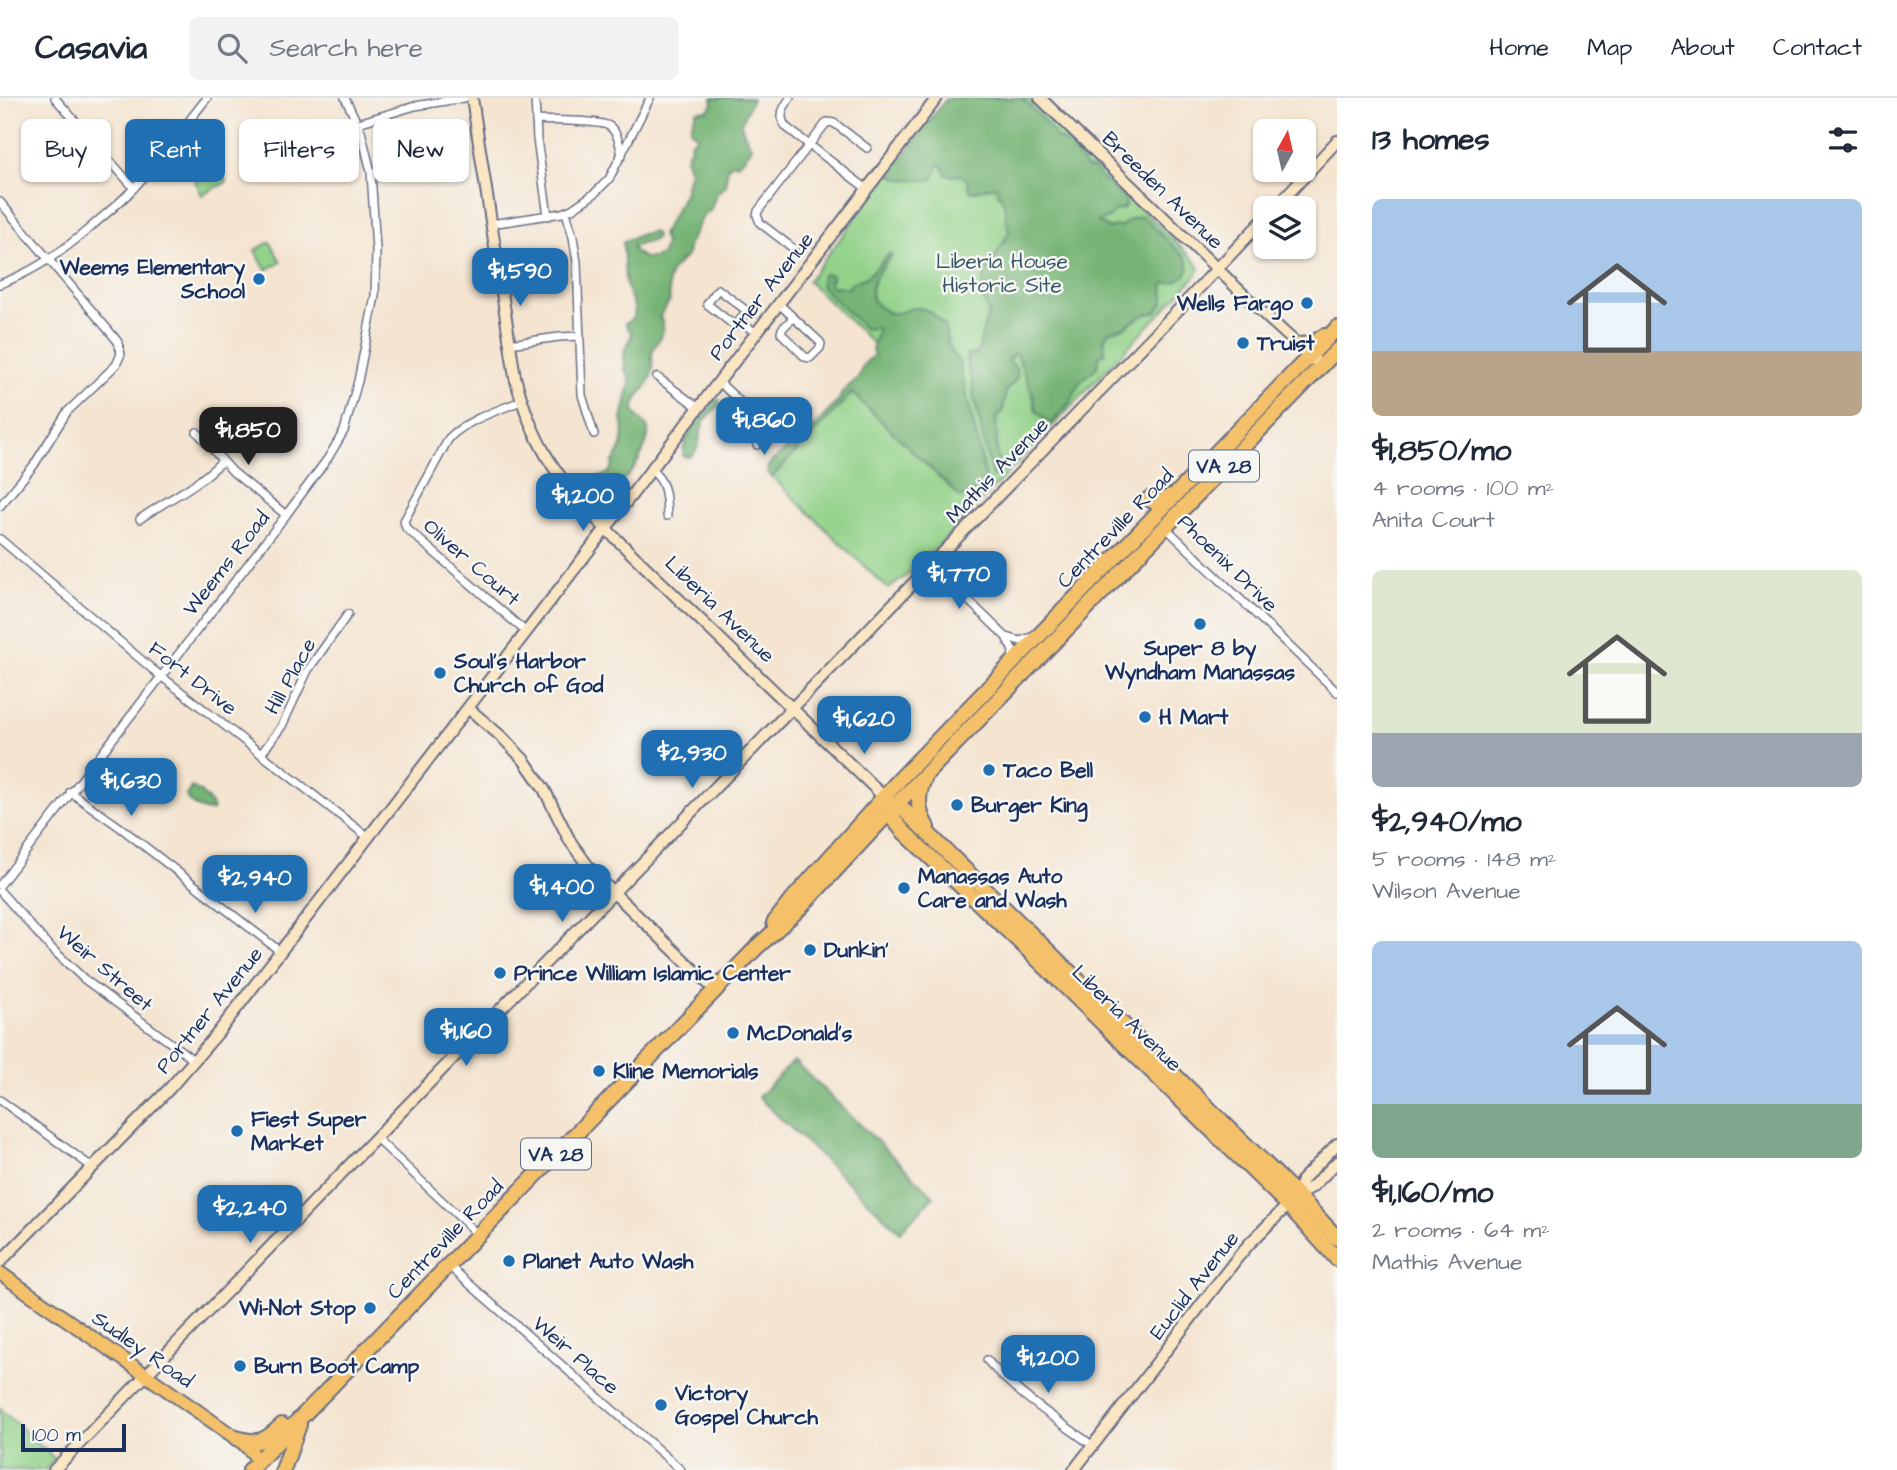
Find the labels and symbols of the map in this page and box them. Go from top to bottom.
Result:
north arrow [1253,119,1316,182]
street label: Breeden Avenue [1096,125,1230,256]
street label: Portner Avenue [702,226,821,366]
park label: Liberia House Historic Site [936,247,1068,300]
pin: $1,590 [463,248,577,308]
place label: Weems Elementary School [59,253,246,306]
marker: Weems Elementary School [251,271,267,287]
place label: Wells Fargo [1176,289,1293,320]
marker: Wells Fargo [1299,295,1315,311]
place label: Truist [1256,329,1315,358]
marker: Truist [1235,335,1251,351]
pin: $1,860 [707,398,821,457]
pin: $1,850 [191,408,305,467]
street label: Mathis Avenue [939,411,1055,530]
road number: VA 28 [1189,450,1259,482]
street label: Centreville Road [1050,462,1180,595]
pin: $1,200 [526,474,640,533]
street label: Weems Road [176,505,277,622]
street label: Phoenix Drive [1171,508,1284,619]
street label: Oliver Court [417,512,527,613]
street label: Liberia Avenue [658,549,781,669]
pin: $1,770 [902,552,1016,611]
marker: Super 8 by Wyndham Manassas [1192,616,1208,632]
street label: Hill Place [258,633,323,720]
street label: Fort Drive [142,634,243,722]
place label: Super 8 by Wyndham Manassas [1104,634,1295,690]
place label: Soul's Harbor Church of God [453,647,604,700]
marker: Soul's Harbor Church of God [432,665,448,681]
pin: $1,620 [807,696,921,756]
place label: H Mart [1159,703,1229,732]
marker: H Mart [1137,709,1153,725]
pin: $2,930 [635,730,749,790]
place label: Taco Bell [1002,756,1094,785]
pin: $1,630 [74,758,188,818]
marker: Taco Bell [981,762,997,778]
place label: Burger King [971,791,1088,822]
marker: Burger King [949,797,965,813]
pin: $2,940 [198,856,312,915]
place label: Manassas Auto Care and Wash [918,862,1067,915]
pin: $1,400 [505,864,619,924]
marker: Manassas Auto Care and Wash [896,880,912,896]
street label: Weir Street [50,918,159,1019]
place label: Dunkin' [824,936,889,965]
street label: Portner Avenue [149,941,270,1080]
marker: Dunkin' [802,942,818,958]
street label: Liberia Avenue [1065,958,1188,1078]
place label: Prince William Islamic Center [514,959,791,988]
marker: Prince William Islamic Center [492,965,508,981]
pin: $1,160 [409,1009,523,1068]
place label: McDonald's [747,1019,853,1048]
marker: McDonald's [725,1025,741,1041]
place label: Kline Memorials [613,1057,759,1086]
marker: Kline Memorials [591,1063,607,1079]
place label: Fiest Super Market [251,1105,367,1158]
marker: Fiest Super Market [229,1123,245,1139]
road number: VA 28 [521,1138,591,1170]
street label: Centreville Road [380,1173,510,1306]
pin: $2,240 [193,1186,307,1245]
street label: Euclid Avenue [1143,1225,1246,1346]
place label: Planet Auto Wash [523,1247,694,1276]
marker: Planet Auto Wash [501,1253,517,1269]
place label: Wi-Not Stop [238,1294,356,1324]
marker: Wi-Not Stop [362,1300,378,1316]
street label: Sudley Road [85,1304,199,1397]
street label: Weir Place [526,1310,625,1401]
pin: $1,200 [991,1336,1105,1395]
place label: Burn Boot Camp [254,1352,419,1382]
marker: Burn Boot Camp [232,1358,248,1374]
place label: Victory Gospel Church [674,1379,818,1433]
marker: Victory Gospel Church [653,1397,669,1413]
scale bar [21,1421,126,1453]

